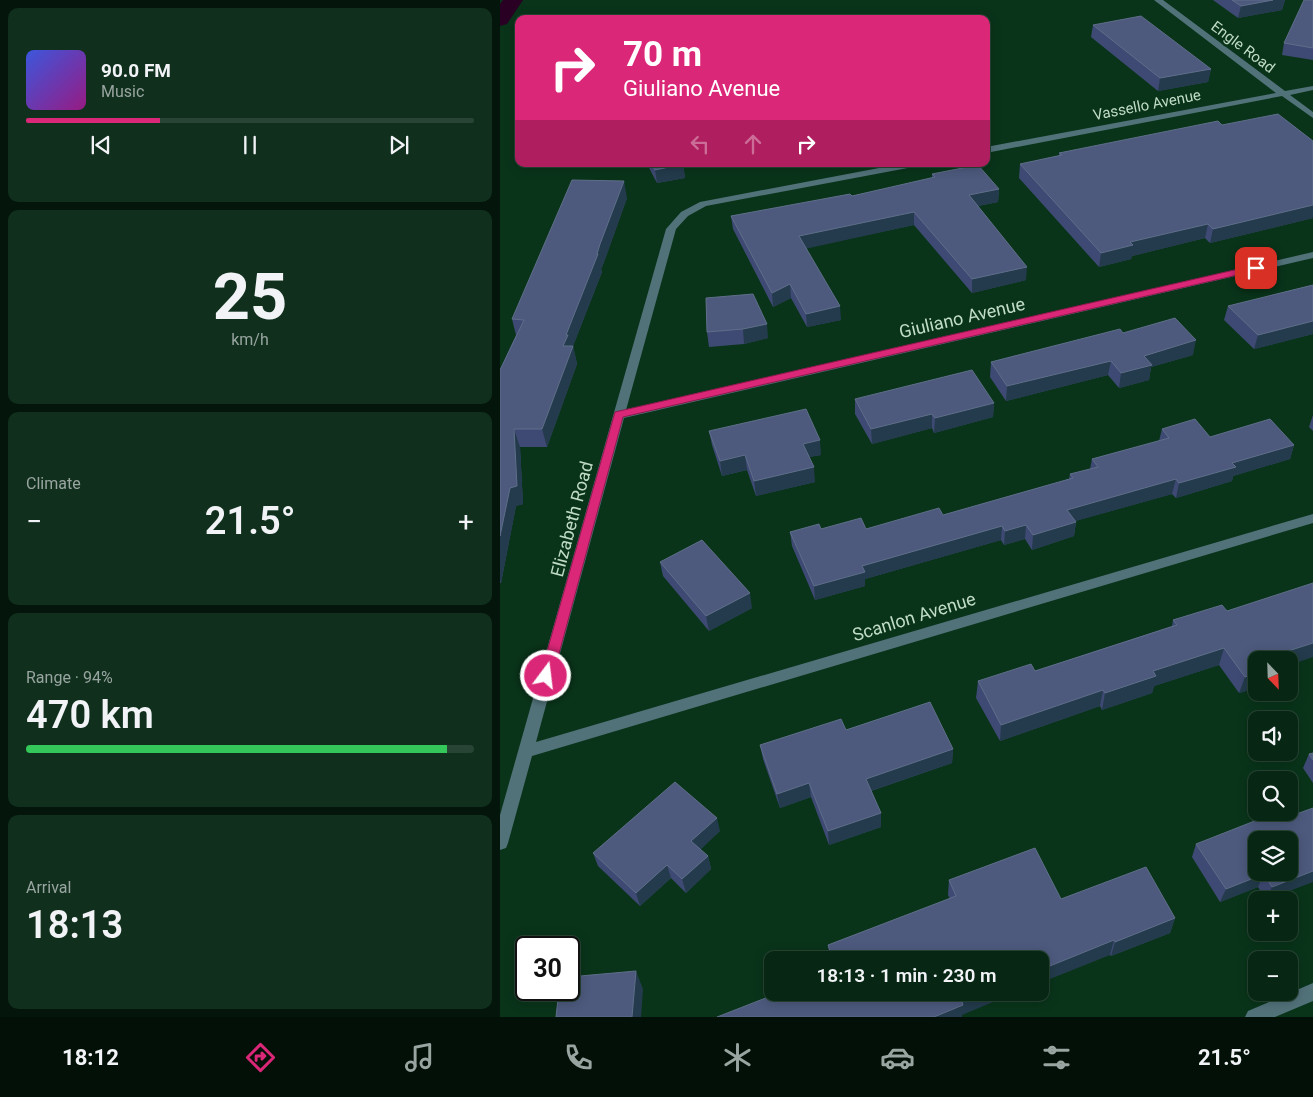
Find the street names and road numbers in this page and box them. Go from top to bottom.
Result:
street label: Engle Road [1208,17,1278,77]
street label: Vassello Avenue [1092,86,1202,124]
street label: Giuliano Avenue [897,293,1027,342]
street label: Elizabeth Road [546,459,597,579]
street label: Scanlon Avenue [850,588,978,645]

